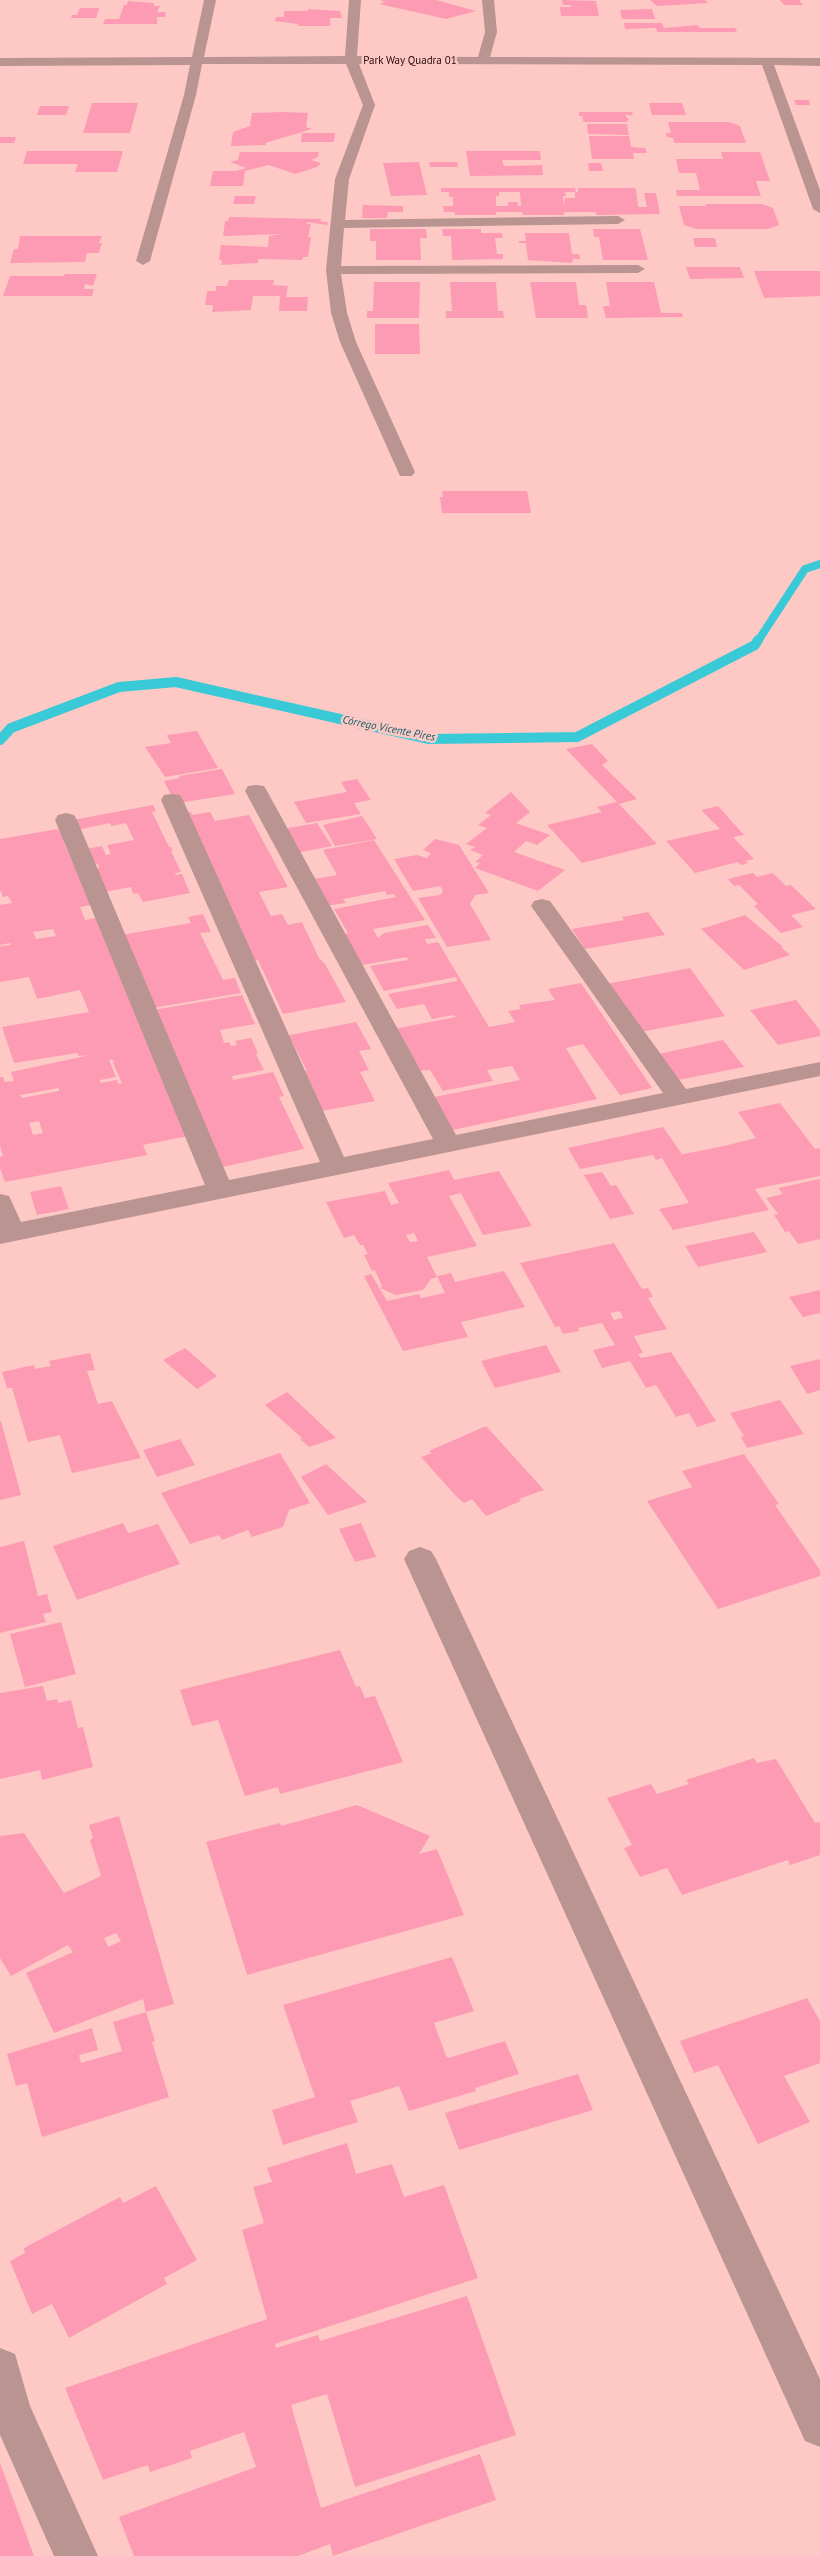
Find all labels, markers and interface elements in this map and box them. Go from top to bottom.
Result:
street label: Park Way Quadra 01 [363,53,457,67]
water label: Córrego Vicente Pires [341,712,437,744]

